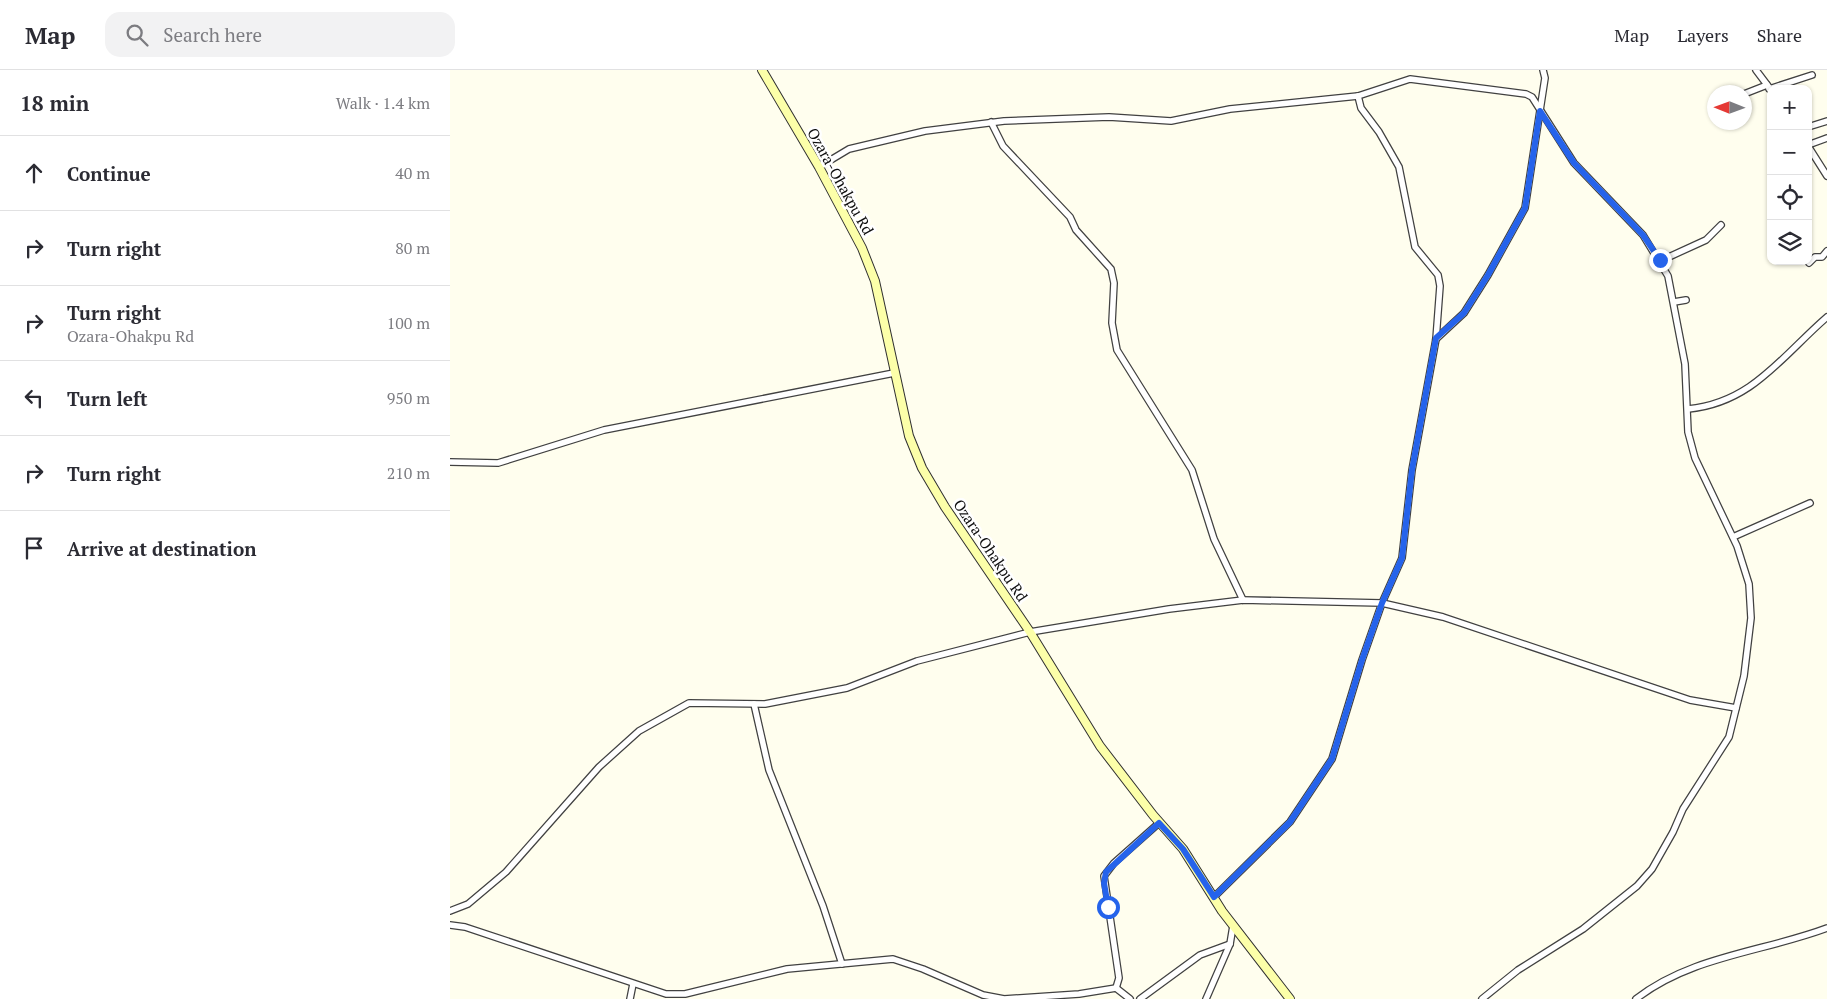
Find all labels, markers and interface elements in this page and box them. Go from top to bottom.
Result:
search box [105,12,455,57]
text: Map [25,19,75,51]
icon: search [123,21,151,49]
text: Search here [163,22,262,47]
text: Map [1614,23,1649,47]
text: Layers [1677,23,1729,47]
text: Share [1757,23,1802,47]
north arrow [1707,85,1752,130]
map controls [1767,85,1812,265]
button: + [1767,85,1812,130]
text: 18 min [20,89,89,117]
text: Walk · 1.4 km [336,92,430,114]
street label: Ozara-Ohakpu Rd [803,124,879,238]
button: − [1767,130,1812,175]
icon: ahead [20,159,48,187]
text: Continue [67,161,151,186]
text: 40 m [395,162,430,184]
button: locate [1767,175,1812,220]
button: layers [1767,220,1812,265]
icon: right [20,234,48,262]
text: Turn right [67,236,161,261]
text: 80 m [395,237,430,259]
route end [1649,249,1672,272]
text: Turn right [67,300,161,325]
icon: right [20,309,48,337]
text: 100 m [387,312,430,334]
text: Ozara-Ohakpu Rd [67,325,194,347]
icon: left [20,384,48,412]
text: Turn left [67,386,148,411]
text: 950 m [387,387,430,409]
icon: right [20,459,48,487]
text: Turn right [67,461,161,486]
text: 210 m [387,462,430,484]
street label: Ozara-Ohakpu Rd [949,495,1033,605]
icon: arrive [20,534,48,562]
text: Arrive at destination [67,536,256,561]
route start [1097,896,1120,919]

